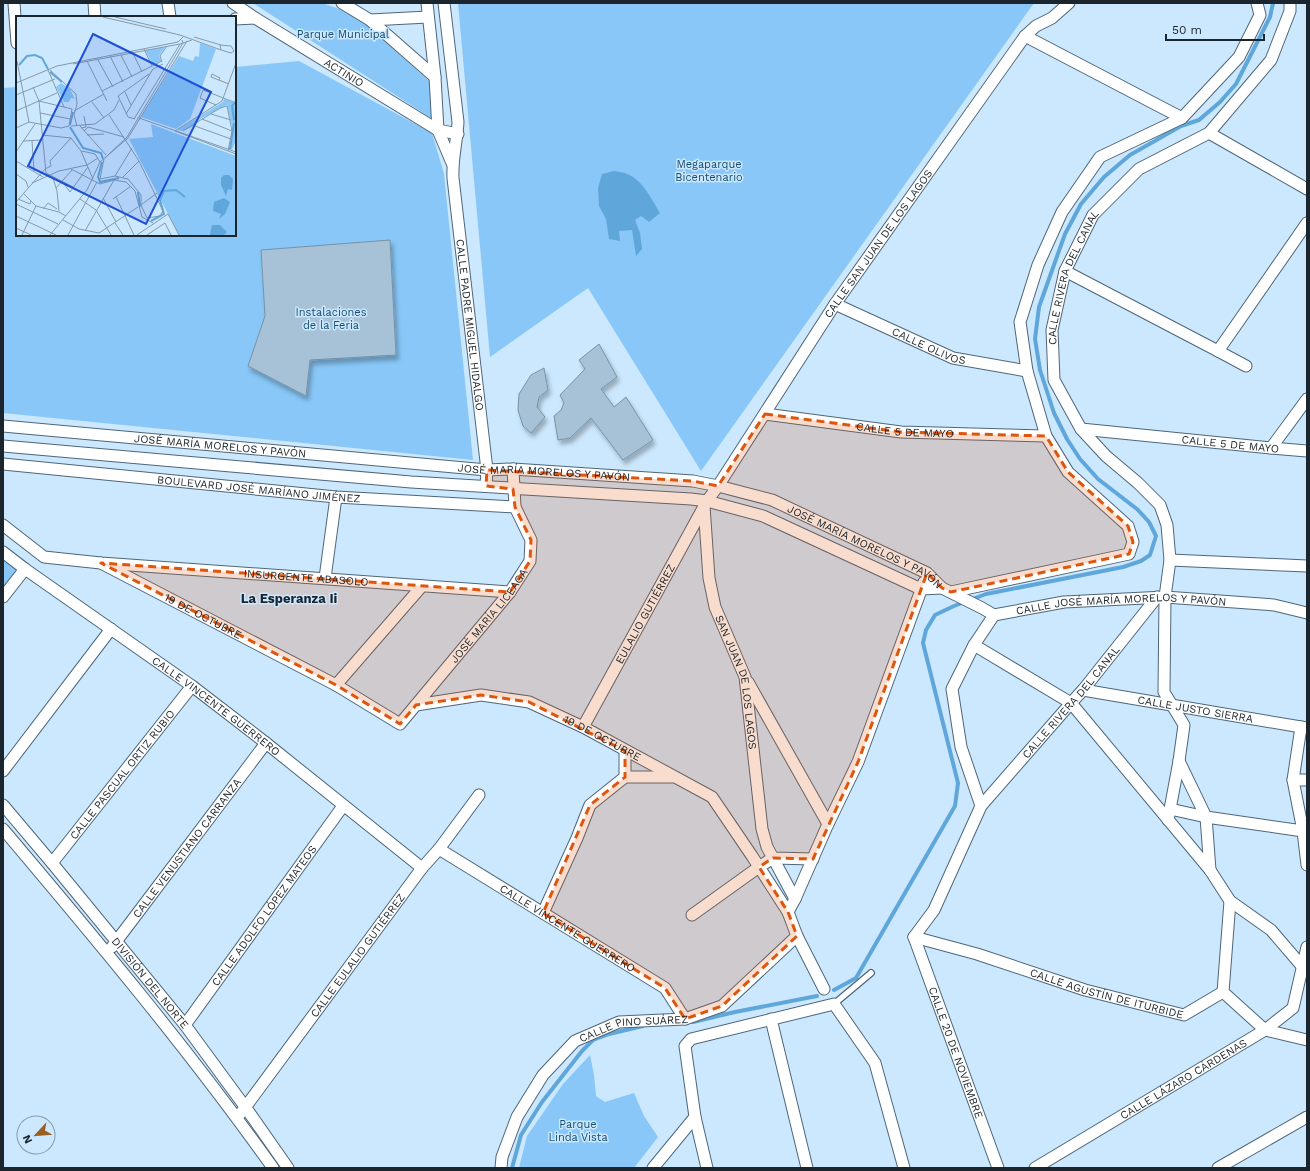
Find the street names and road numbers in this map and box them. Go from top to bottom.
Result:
street label: ACTINIO [322,55,366,90]
street label: CALLE SAN JUAN DE LOS LAGOS [821,167,935,320]
street label: CALLE RIVERA DEL CANAL [1046,206,1102,345]
street label: CALLE PADRE MIGUEL HIDALGO [454,238,487,411]
street label: CALLE OLIVOS [890,324,967,367]
street label: CALLE 5 DE MAYO [855,420,954,440]
street label: JOSÉ MARÍA MORELOS Y PAVÓN [133,431,307,460]
street label: CALLE 5 DE MAYO [1181,433,1280,455]
street label: JOSÉ MARÍA MORELOS Y PAVÓN [457,461,631,483]
street label: BOULEVARD JOSÉ MARÍANO JIMÉNEZ [157,473,361,505]
street label: JOSÉ MARÍA MORELOS Y PAVÓN [785,502,945,591]
street label: EULALIO GUTIÉRREZ [612,562,678,666]
street label: JOSÉ MARÍA LICEAGA [447,566,530,665]
street label: INSURGENTE ABASOLO [243,567,369,588]
street label: CALLE JOSÉ MARÍA MORELOS Y PAVÓN [1015,590,1227,617]
street label: 19 DE OCTUBRE [162,591,244,641]
street label: SAN JUAN DE LOS LAGOS [713,613,760,750]
street label: CALLE RIVERA DEL CANAL [1019,643,1122,761]
street label: CALLE VINCENTE GUERRERO [150,654,283,758]
street label: CALLE JUSTO SIERRA [1137,693,1254,725]
street label: CALLE PASCUAL ORTIZ RUBIO [67,707,177,842]
street label: 19 DE OCTUBRE [562,713,643,764]
street label: CALLE VENUSTIANO CARRANZA [130,776,244,920]
street label: CALLE ADOLFO LÓPEZ MATEOS [209,843,319,988]
street label: CALLE VINCENTE GUERRERO [497,881,638,975]
street label: CALLE EULALIO GUTIÉRREZ [307,891,407,1020]
street label: DIVISIÓN DEL NORTE [109,935,192,1031]
street label: CALLE AGUSTÍN DE ITURBIDE [1028,966,1185,1021]
street label: CALLE 20 DE NOVIEMBRE [926,985,986,1120]
street label: CALLE PINO SUÁREZ [577,1012,689,1045]
street label: CALLE LÁZARO CÁRDENAS [1118,1036,1249,1122]

